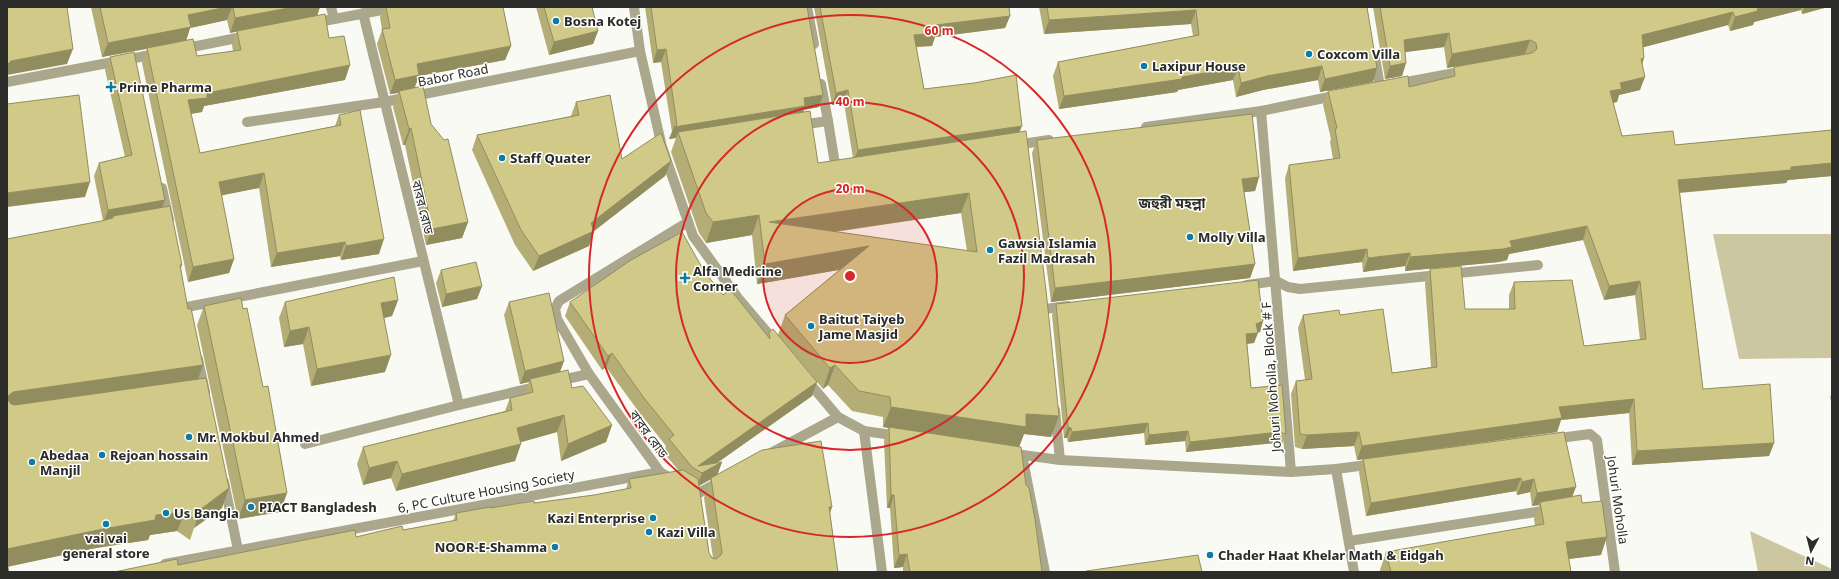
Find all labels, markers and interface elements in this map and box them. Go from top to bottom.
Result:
place label: Bosna Kotej [564,14,641,31]
marker: Bosna Kotej [551,16,561,26]
text: 60 m [925,24,953,40]
place label: Coxcom Villa [1317,47,1400,64]
marker: Coxcom Villa [1304,49,1314,59]
place label: Laxipur House [1152,59,1246,76]
street label: Babor Road [417,61,490,92]
marker: Laxipur House [1139,61,1149,71]
place label: Prime Pharma [119,80,212,97]
marker: Prime Pharma [106,82,116,92]
text: 40 m [836,95,864,111]
place label: Staff Quater [510,151,590,168]
marker: Staff Quater [497,153,507,163]
street label: বাবর রোড [406,178,437,237]
text: 20 m [836,182,864,198]
district label: জহুরী মহল্লা [1137,195,1207,214]
place label: Molly Villa [1198,230,1266,247]
marker: Molly Villa [1185,232,1195,242]
place label: Gawsia Islamia Fazil Madrasah [998,236,1097,268]
marker: Gawsia Islamia Fazil Madrasah [985,245,995,255]
place label: Alfa Medicine Corner [693,264,782,296]
centre of rings [843,269,857,283]
marker: Alfa Medicine Corner [680,273,690,283]
street label: Johuri Moholla, Block # F [1259,301,1286,455]
place label: Baitut Taiyeb Jame Masjid [817,312,904,344]
marker: Baitut Taiyeb Jame Masjid [806,321,816,331]
street label: বাবর রোড [624,407,671,463]
place label: Mr. Mokbul Ahmed [197,430,319,447]
marker: Mr. Mokbul Ahmed [184,432,194,442]
place label: Abedaa Manjil [40,448,89,480]
place label: Rejoan hossain [110,448,208,465]
marker: Rejoan hossain [97,450,107,460]
street label: Johuri Moholla [1602,453,1631,546]
marker: Abedaa Manjil [27,457,37,467]
street label: 6, PC Culture Housing Society [396,467,576,518]
place label: PIACT Bangladesh [259,500,377,517]
marker: PIACT Bangladesh [246,502,256,512]
place label: Us Bangla [174,506,239,523]
marker: Us Bangla [161,508,171,518]
place label: Kazi Enterprise [547,511,645,528]
marker: Kazi Enterprise [648,513,658,523]
marker: vai vai general store [101,519,111,529]
place label: Kazi Villa [657,525,716,542]
marker: Kazi Villa [644,527,654,537]
place label: vai vai general store [63,531,150,563]
north arrow [1791,531,1831,571]
place label: NOOR-E-Shamma [435,540,547,557]
marker: NOOR-E-Shamma [550,542,560,552]
place label: Chader Haat Khelar Math & Eidgah [1218,548,1444,565]
marker: Chader Haat Khelar Math & Eidgah [1205,550,1215,560]
text: N [1805,552,1815,567]

